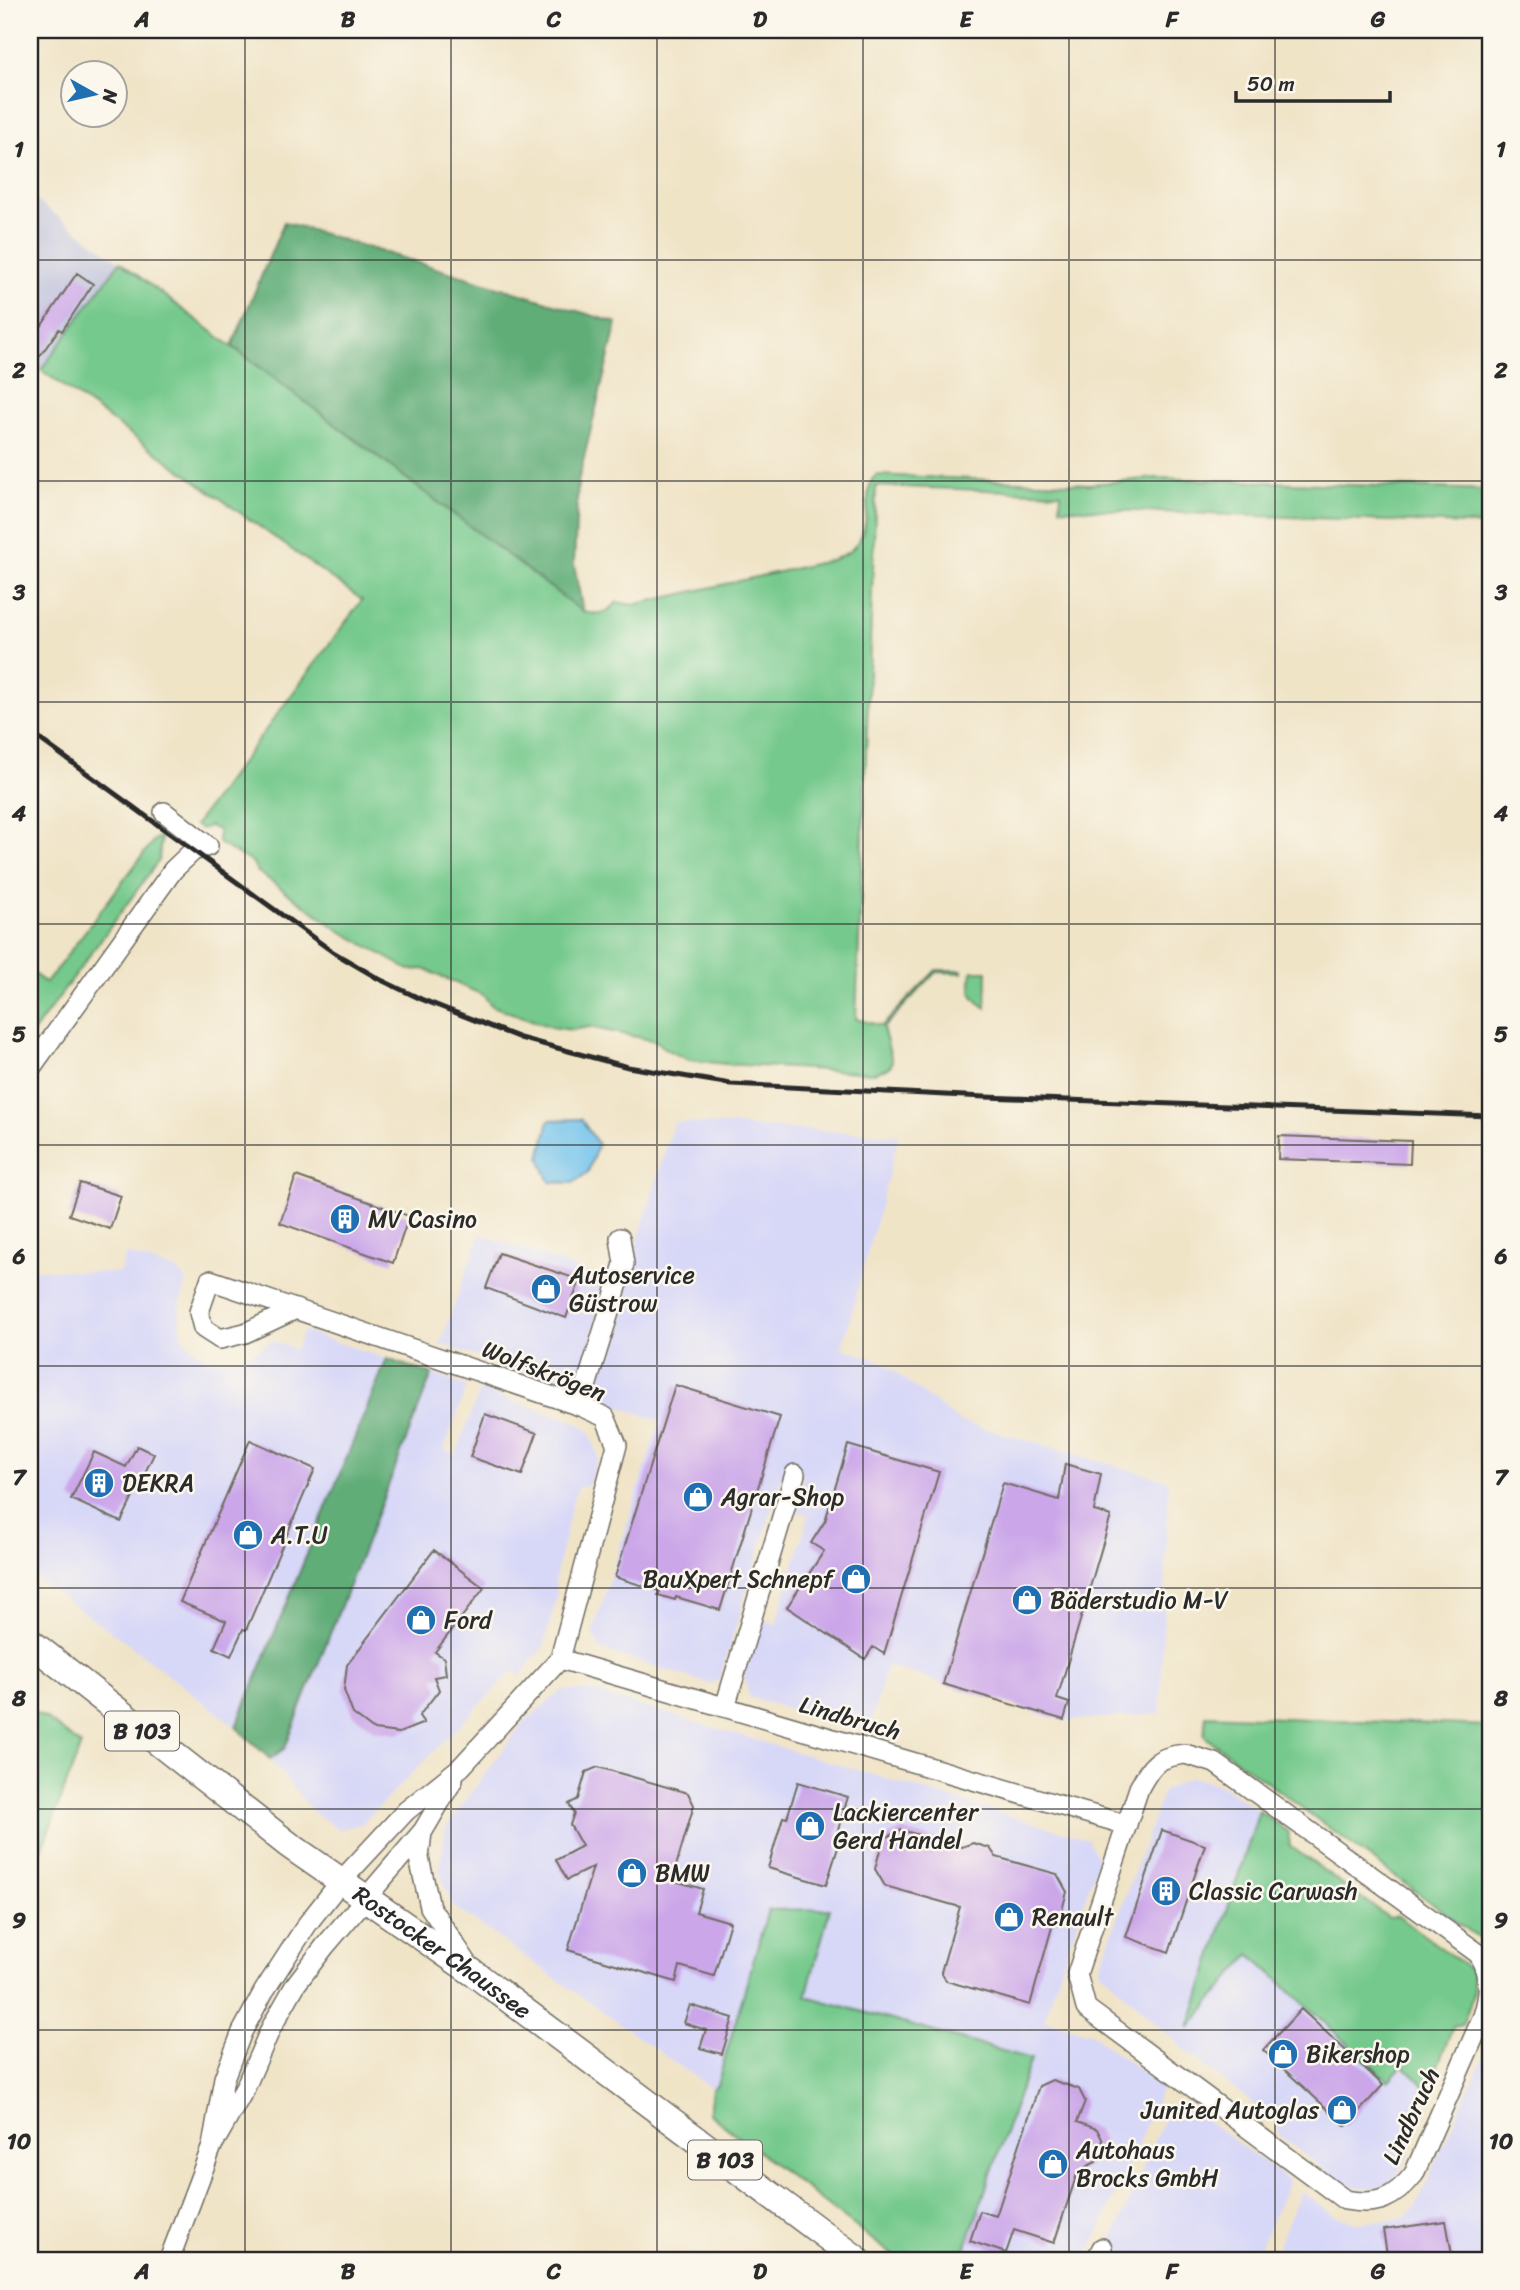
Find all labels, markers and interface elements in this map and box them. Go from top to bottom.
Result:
text: A [133,0,150,40]
text: B [341,0,356,40]
text: C [546,0,562,40]
text: D [753,0,768,40]
text: E [960,0,975,40]
text: F [1165,0,1180,40]
text: G [1370,0,1386,40]
north arrow [60,60,130,130]
scale bar [1236,60,1390,104]
text: 50 m [1247,65,1295,103]
text: N [93,86,128,106]
text: 1 [14,129,24,170]
text: 1 [1496,129,1506,170]
text: 2 [11,350,26,391]
text: 2 [1493,350,1508,391]
text: 3 [12,572,26,613]
text: 3 [1494,572,1508,613]
text: 4 [11,793,27,834]
text: 4 [1493,793,1509,834]
text: 5 [12,1014,26,1055]
text: 5 [1494,1014,1508,1055]
place label: MV Casino [368,1198,477,1240]
building icon: MV Casino [328,1202,362,1236]
text: 6 [11,1236,26,1277]
text: 6 [1493,1236,1508,1277]
place label: Autoservice Güstrow [568,1254,695,1324]
shop icon: Autoservice Güstrow [529,1272,563,1306]
street label: Wolfskrögen [476,1328,612,1414]
text: 7 [12,1457,27,1498]
text: 7 [1494,1457,1509,1498]
place label: DEKRA [122,1462,194,1504]
building icon: DEKRA [82,1466,116,1500]
place label: Agrar-Shop [720,1476,845,1518]
shop icon: Agrar-Shop [681,1480,715,1514]
place label: A.T.U [270,1514,328,1556]
shop icon: A.T.U [231,1518,265,1552]
place label: BauXpert Schnepf [643,1558,836,1600]
shop icon: BauXpert Schnepf [839,1562,873,1596]
place label: Bäderstudio M-V [1050,1579,1229,1621]
shop icon: Bäderstudio M-V [1010,1583,1044,1617]
place label: Ford [444,1599,493,1641]
shop icon: Ford [404,1603,438,1637]
text: 8 [11,1678,26,1719]
text: 8 [1493,1678,1508,1719]
street label: Lindbruch [795,1684,905,1752]
road number: B 103 [105,1712,179,1750]
place label: Lackiercenter Gerd Handel [833,1791,980,1861]
shop icon: Lackiercenter Gerd Handel [793,1809,827,1843]
place label: BMW [655,1852,710,1894]
shop icon: BMW [615,1856,649,1890]
place label: Classic Carwash [1189,1870,1358,1912]
street label: Rostocker Chaussee [344,1874,541,2030]
building icon: Classic Carwash [1149,1874,1183,1908]
place label: Renault [1032,1896,1115,1938]
text: 9 [12,1900,26,1941]
shop icon: Renault [992,1900,1026,1934]
text: 9 [1494,1900,1508,1941]
place label: Bikershop [1306,2033,1410,2075]
shop icon: Bikershop [1266,2037,1300,2071]
street label: Lindbruch [1370,2060,1452,2172]
place label: Junited Autoglas [1140,2089,1320,2131]
shop icon: Junited Autoglas [1325,2093,1359,2127]
text: 10 [7,2121,32,2162]
text: 10 [1489,2121,1514,2162]
place label: Autohaus Brocks GmbH [1075,2129,1218,2199]
road number: B 103 [688,2140,762,2180]
shop icon: Autohaus Brocks GmbH [1036,2147,1070,2181]
text: A [133,2251,150,2290]
text: B [341,2251,356,2290]
text: C [546,2251,562,2290]
text: D [753,2251,768,2290]
text: E [960,2251,975,2290]
text: F [1165,2251,1180,2290]
text: G [1370,2251,1386,2290]

